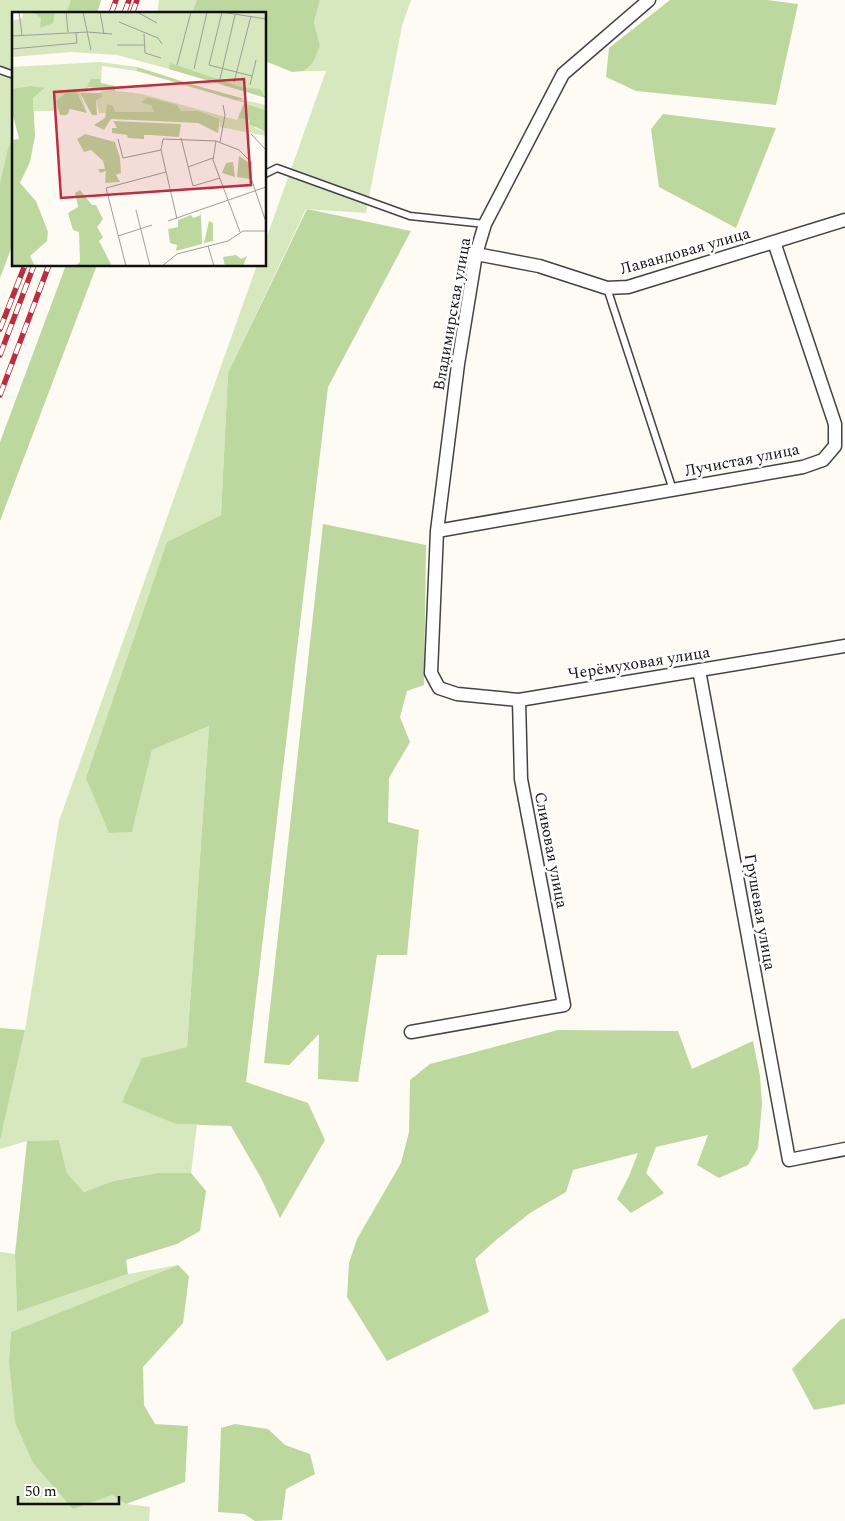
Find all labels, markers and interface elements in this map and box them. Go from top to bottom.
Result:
inset map [12,12,266,266]
street label: Лавандовая улица [617,221,753,281]
street label: Владимирская улица [427,235,477,392]
street label: Лучистая улица [683,437,802,483]
street label: Черёмуховая улица [566,640,712,686]
street label: Сливовая улица [528,790,574,911]
street label: Грушевая улица [738,852,782,972]
scale bar [18,1474,119,1506]
text: 50 m [25,1480,57,1503]

